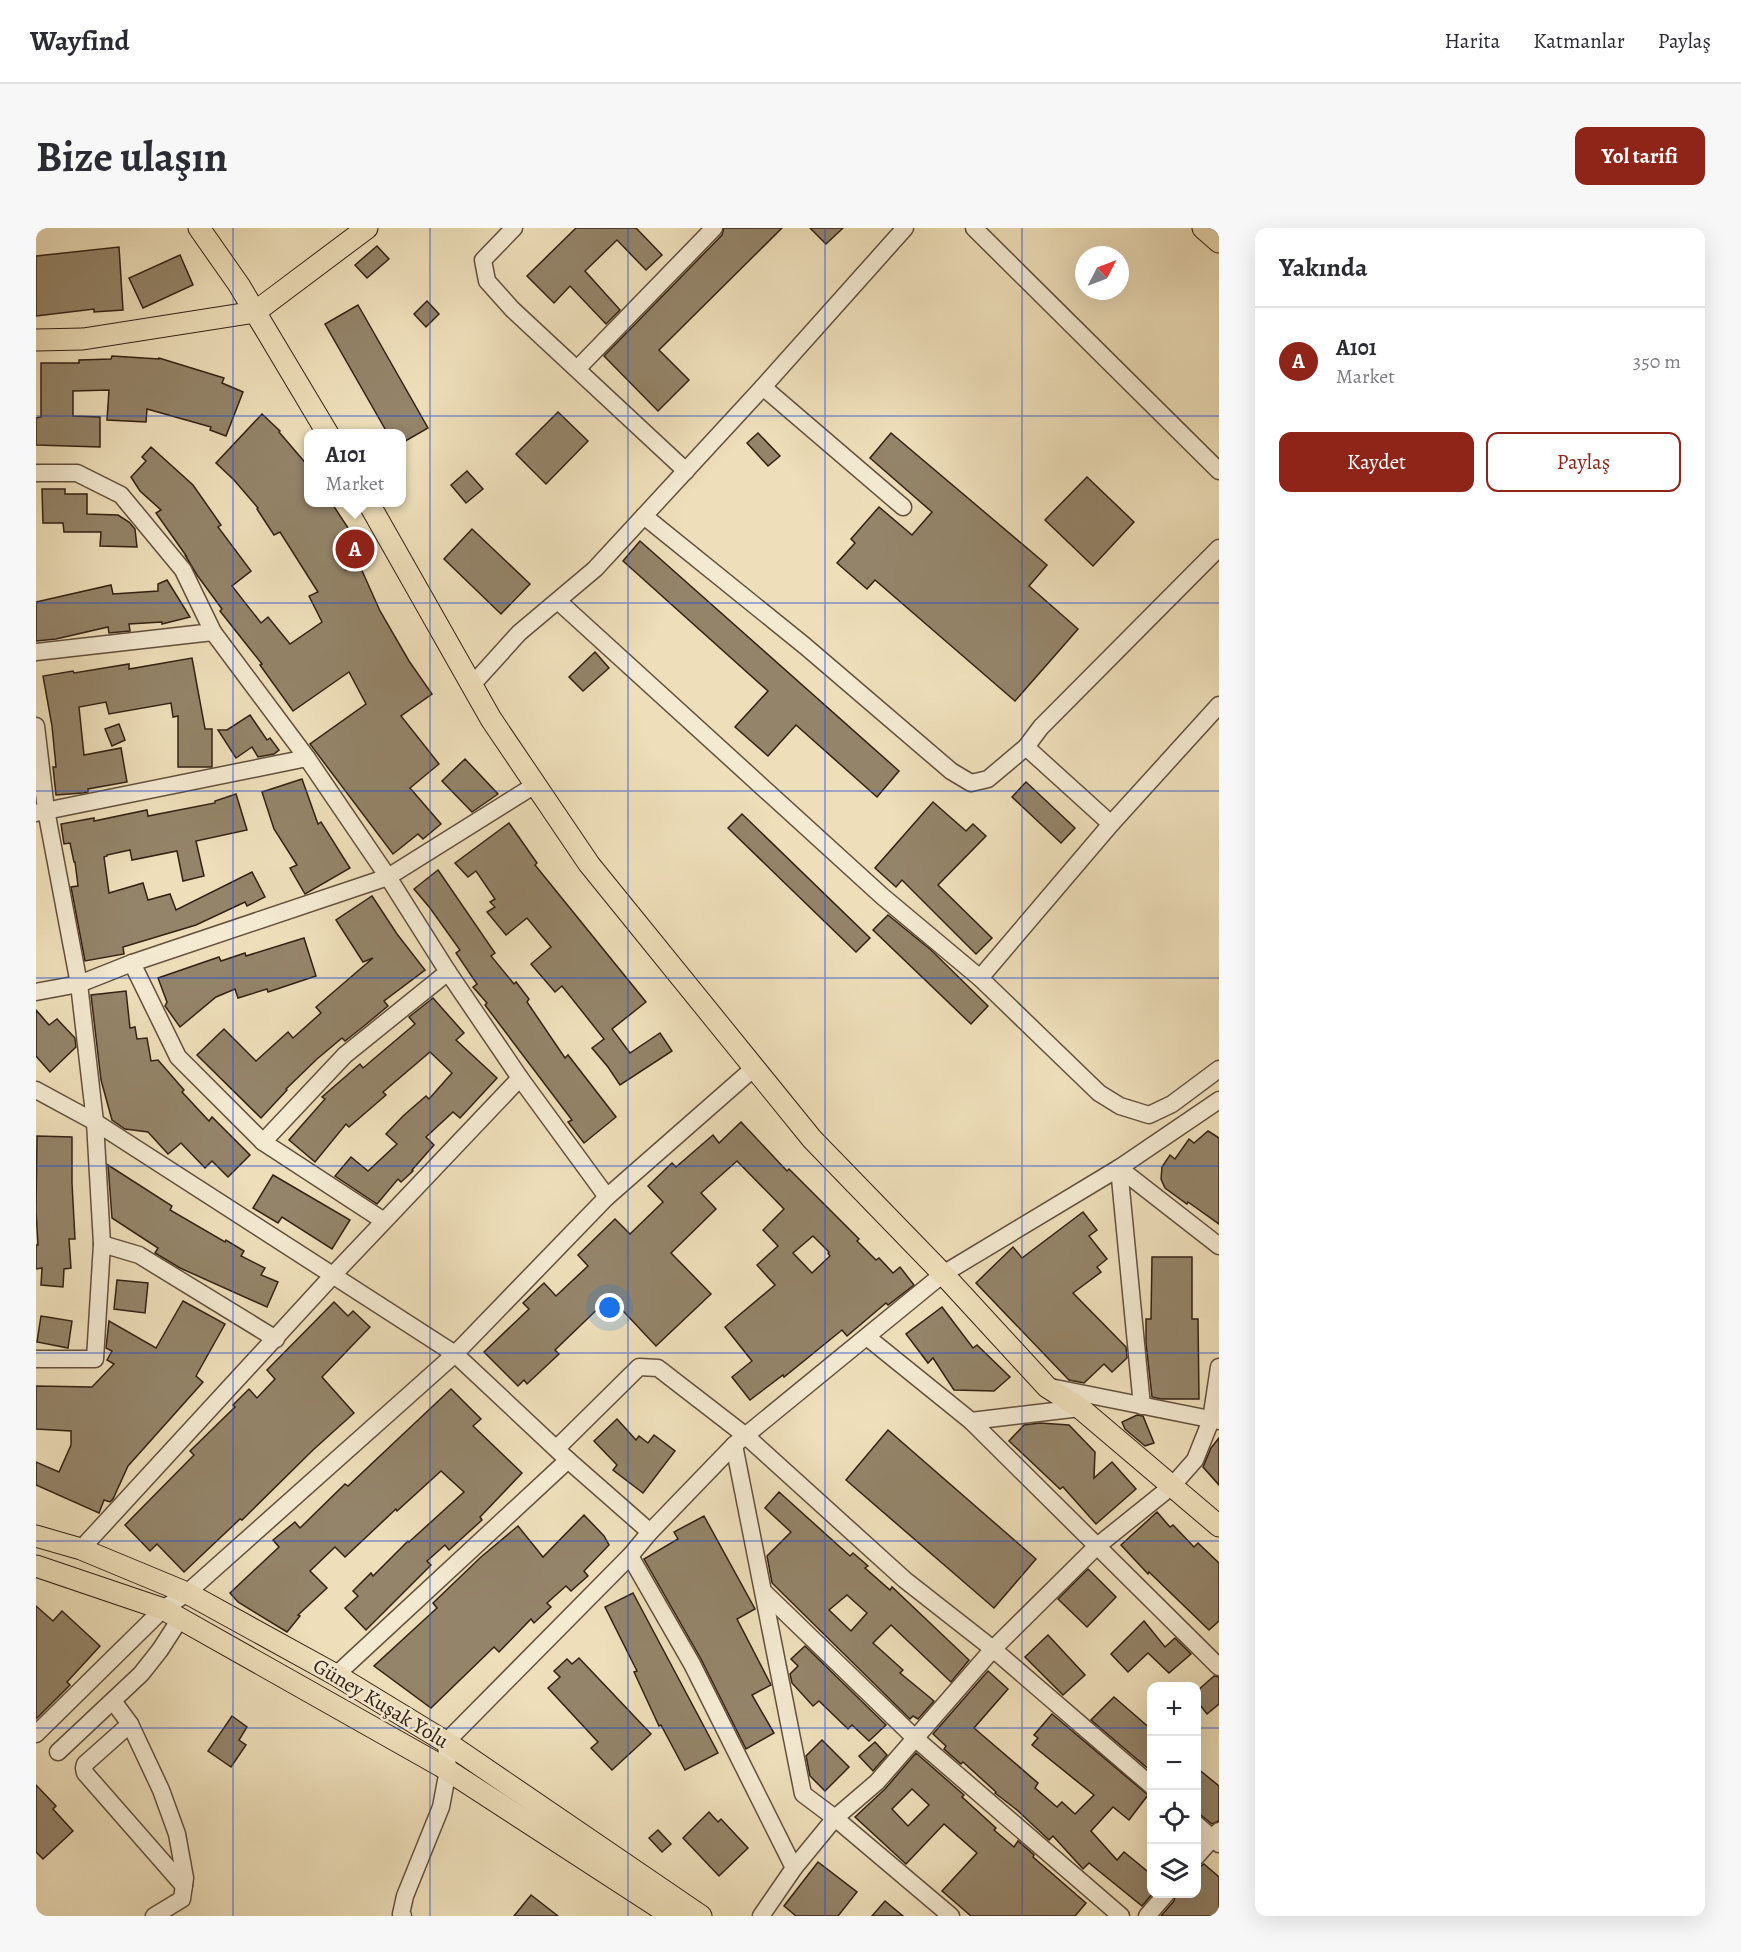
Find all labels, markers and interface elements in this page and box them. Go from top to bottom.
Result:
text: Wayfind [30,22,130,60]
text: Harita [1444,27,1500,55]
text: Katmanlar [1533,27,1625,55]
text: Paylaş [1658,27,1711,55]
button: Yol tarifi [1575,127,1705,185]
text: Bize ulaşın [36,128,228,185]
north arrow [1075,246,1129,300]
text: Yakında [1279,250,1368,285]
text: A101 [1336,333,1377,363]
text: A [1292,348,1305,375]
text: 350 m [1633,348,1681,375]
text: Market [1336,363,1395,390]
popup [304,429,406,507]
button: Kaydet [1279,432,1474,492]
button: Paylaş [1486,432,1681,492]
text: A101 [326,440,366,470]
text: Market [326,470,384,497]
pin: A [336,526,374,572]
your location [595,1293,624,1322]
street label: Güney Kuşak Yolu [308,1651,455,1755]
map controls [1147,1682,1201,1898]
button: + [1147,1682,1201,1736]
button: − [1147,1736,1201,1790]
button: locate [1147,1790,1201,1844]
button: layers [1147,1844,1201,1898]

